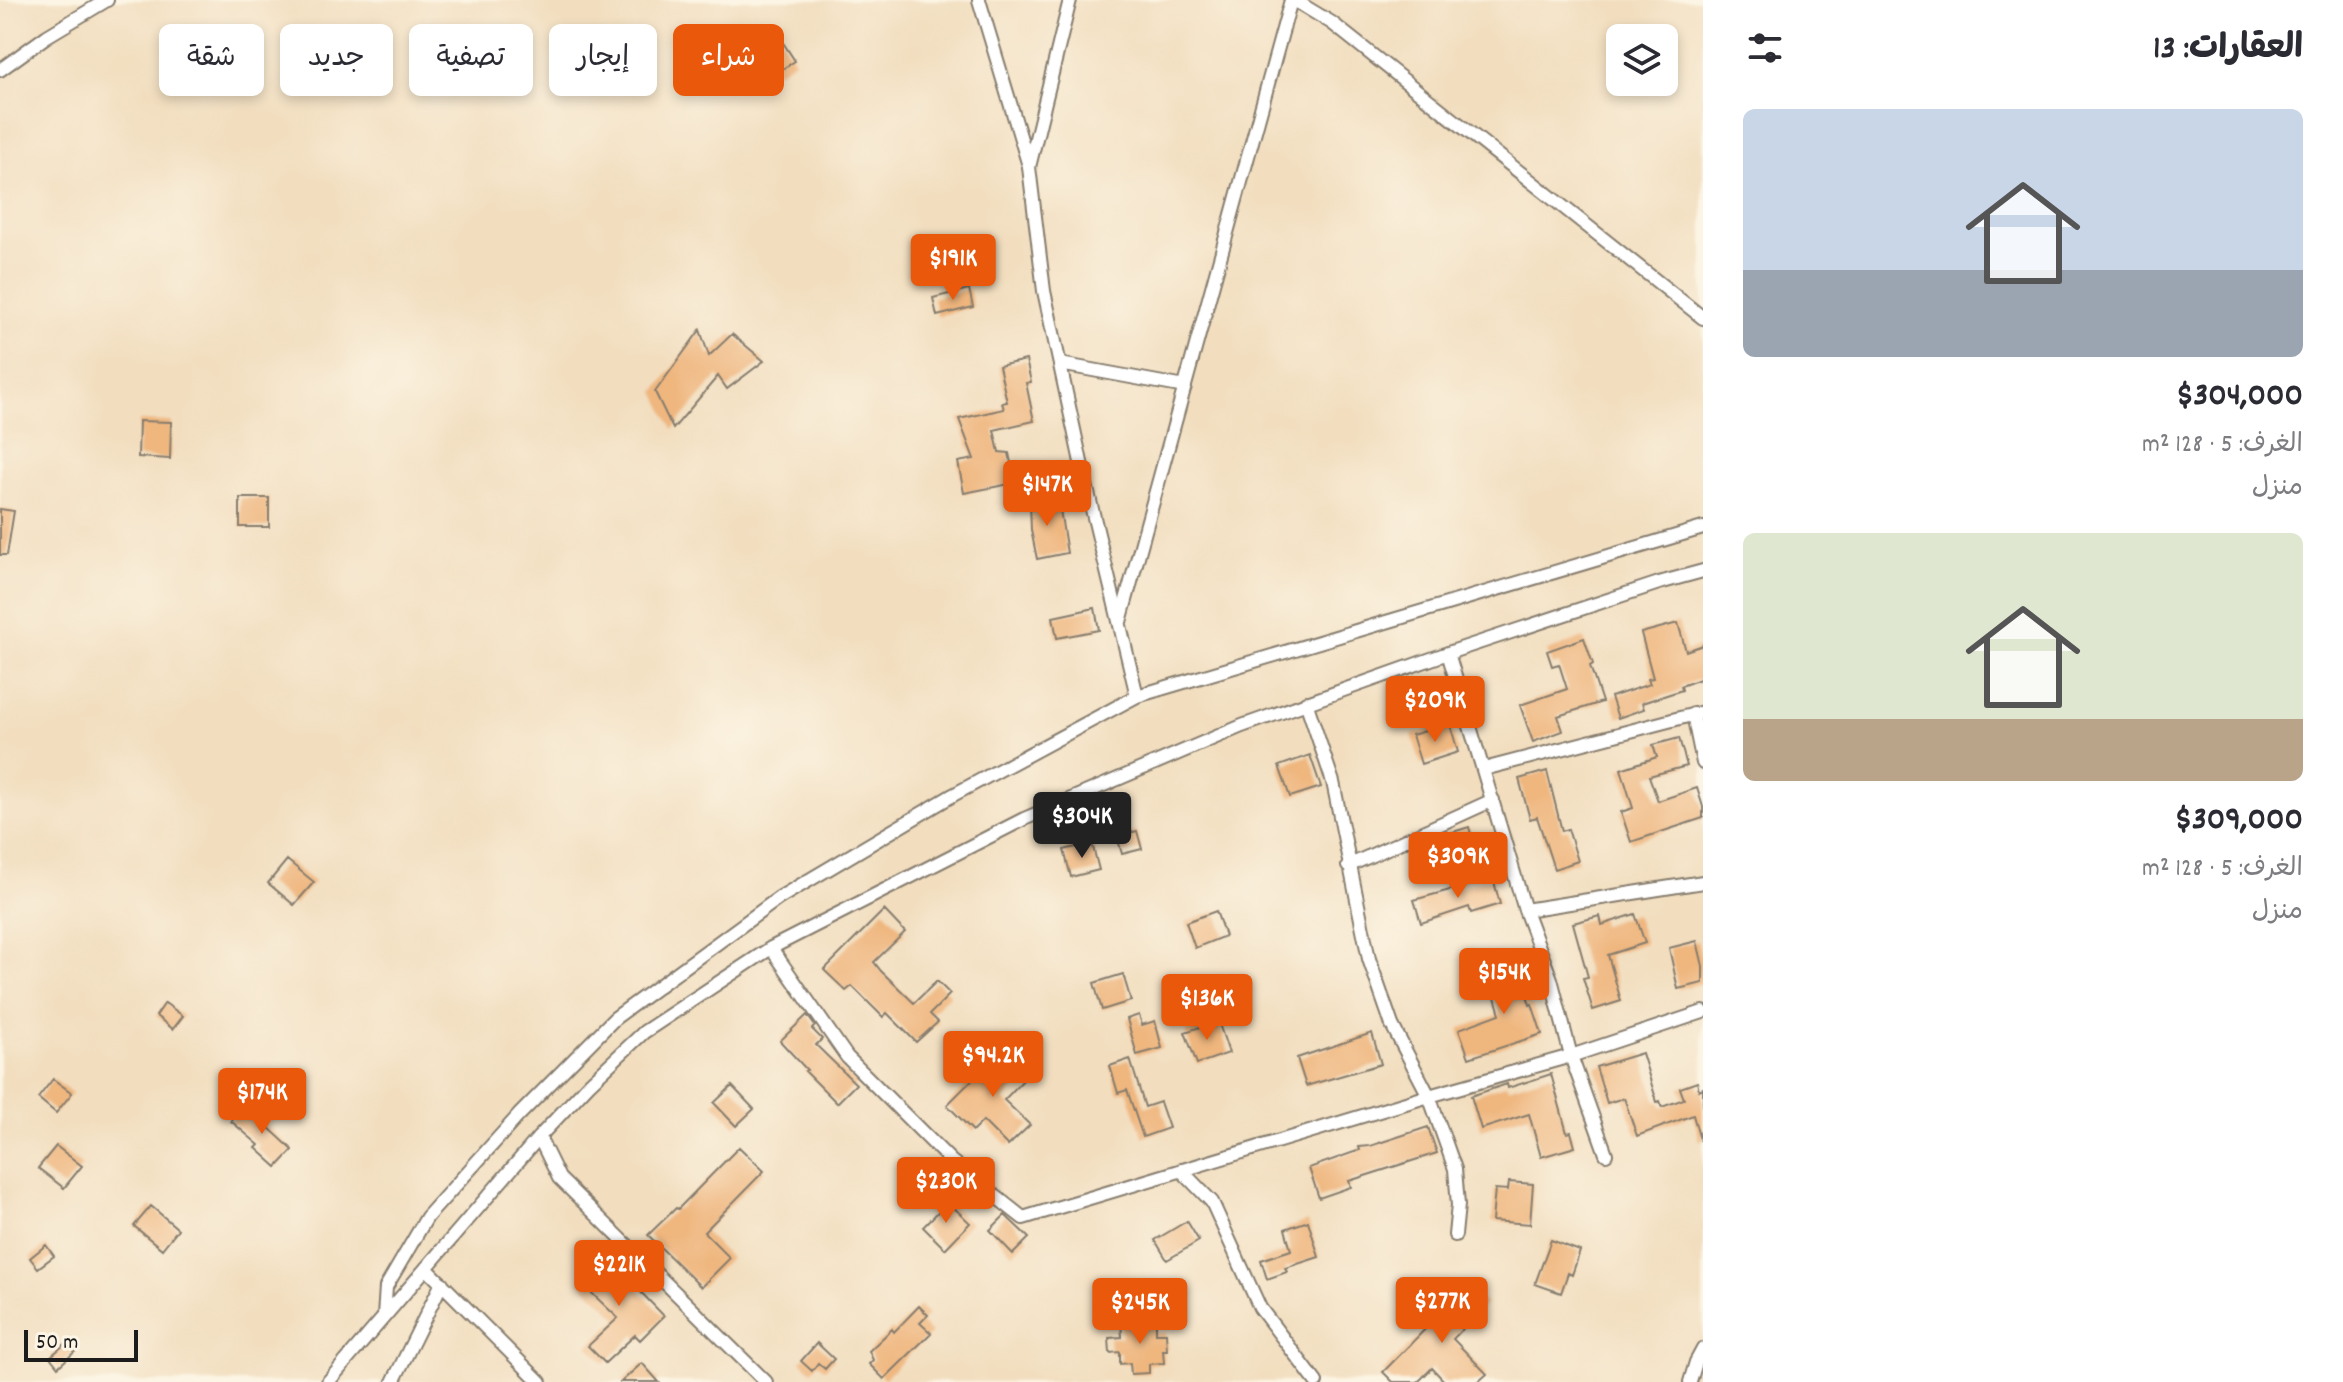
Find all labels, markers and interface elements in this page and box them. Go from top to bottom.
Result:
chip: شقة [159,24,264,96]
chip: جديد [280,24,393,96]
chip: تصفية [409,24,533,96]
chip: إيجار [549,24,657,96]
chip: شراء [673,24,784,96]
map controls [1606,24,1678,96]
button: layers [1606,24,1678,96]
icon: filters [1743,26,1787,70]
text: العقارات: 13 [2153,26,2303,75]
icon: home [1951,161,2095,305]
pin: $191K [897,234,1009,302]
text: $191K [929,241,977,278]
text: $304,000 [2176,373,2303,422]
text: الغرف: 5 · 128 m² [2142,427,2303,464]
pin: $147K [991,460,1103,528]
text: $147K [1021,467,1073,504]
text: منزل [2252,470,2303,507]
icon: home [1951,585,2095,729]
pin: $209K [1379,676,1491,744]
text: $209K [1404,683,1466,720]
pin: $304K [1026,792,1138,860]
text: $309,000 [2175,797,2303,846]
text: $304K [1051,799,1113,836]
pin: $309K [1402,832,1514,900]
text: $309K [1427,839,1489,876]
text: الغرف: 5 · 128 m² [2142,851,2303,888]
text: منزل [2252,894,2303,931]
pin: $154K [1448,948,1560,1016]
text: $154K [1477,955,1531,992]
pin: $136K [1151,974,1263,1042]
text: $136K [1179,981,1235,1018]
pin: $94.2K [928,1031,1058,1099]
text: $94.2K [961,1038,1025,1075]
pin: $174K [206,1068,318,1136]
text: $174K [236,1075,288,1112]
pin: $230K [890,1157,1002,1225]
text: $230K [915,1164,977,1201]
pin: $221K [563,1240,675,1308]
text: $221K [592,1247,646,1284]
pin: $277K [1386,1277,1498,1345]
pin: $245K [1084,1278,1196,1346]
text: $277K [1414,1284,1470,1321]
text: $245K [1110,1285,1170,1322]
scale bar [24,1326,138,1362]
text: 50 m [36,1328,78,1359]

